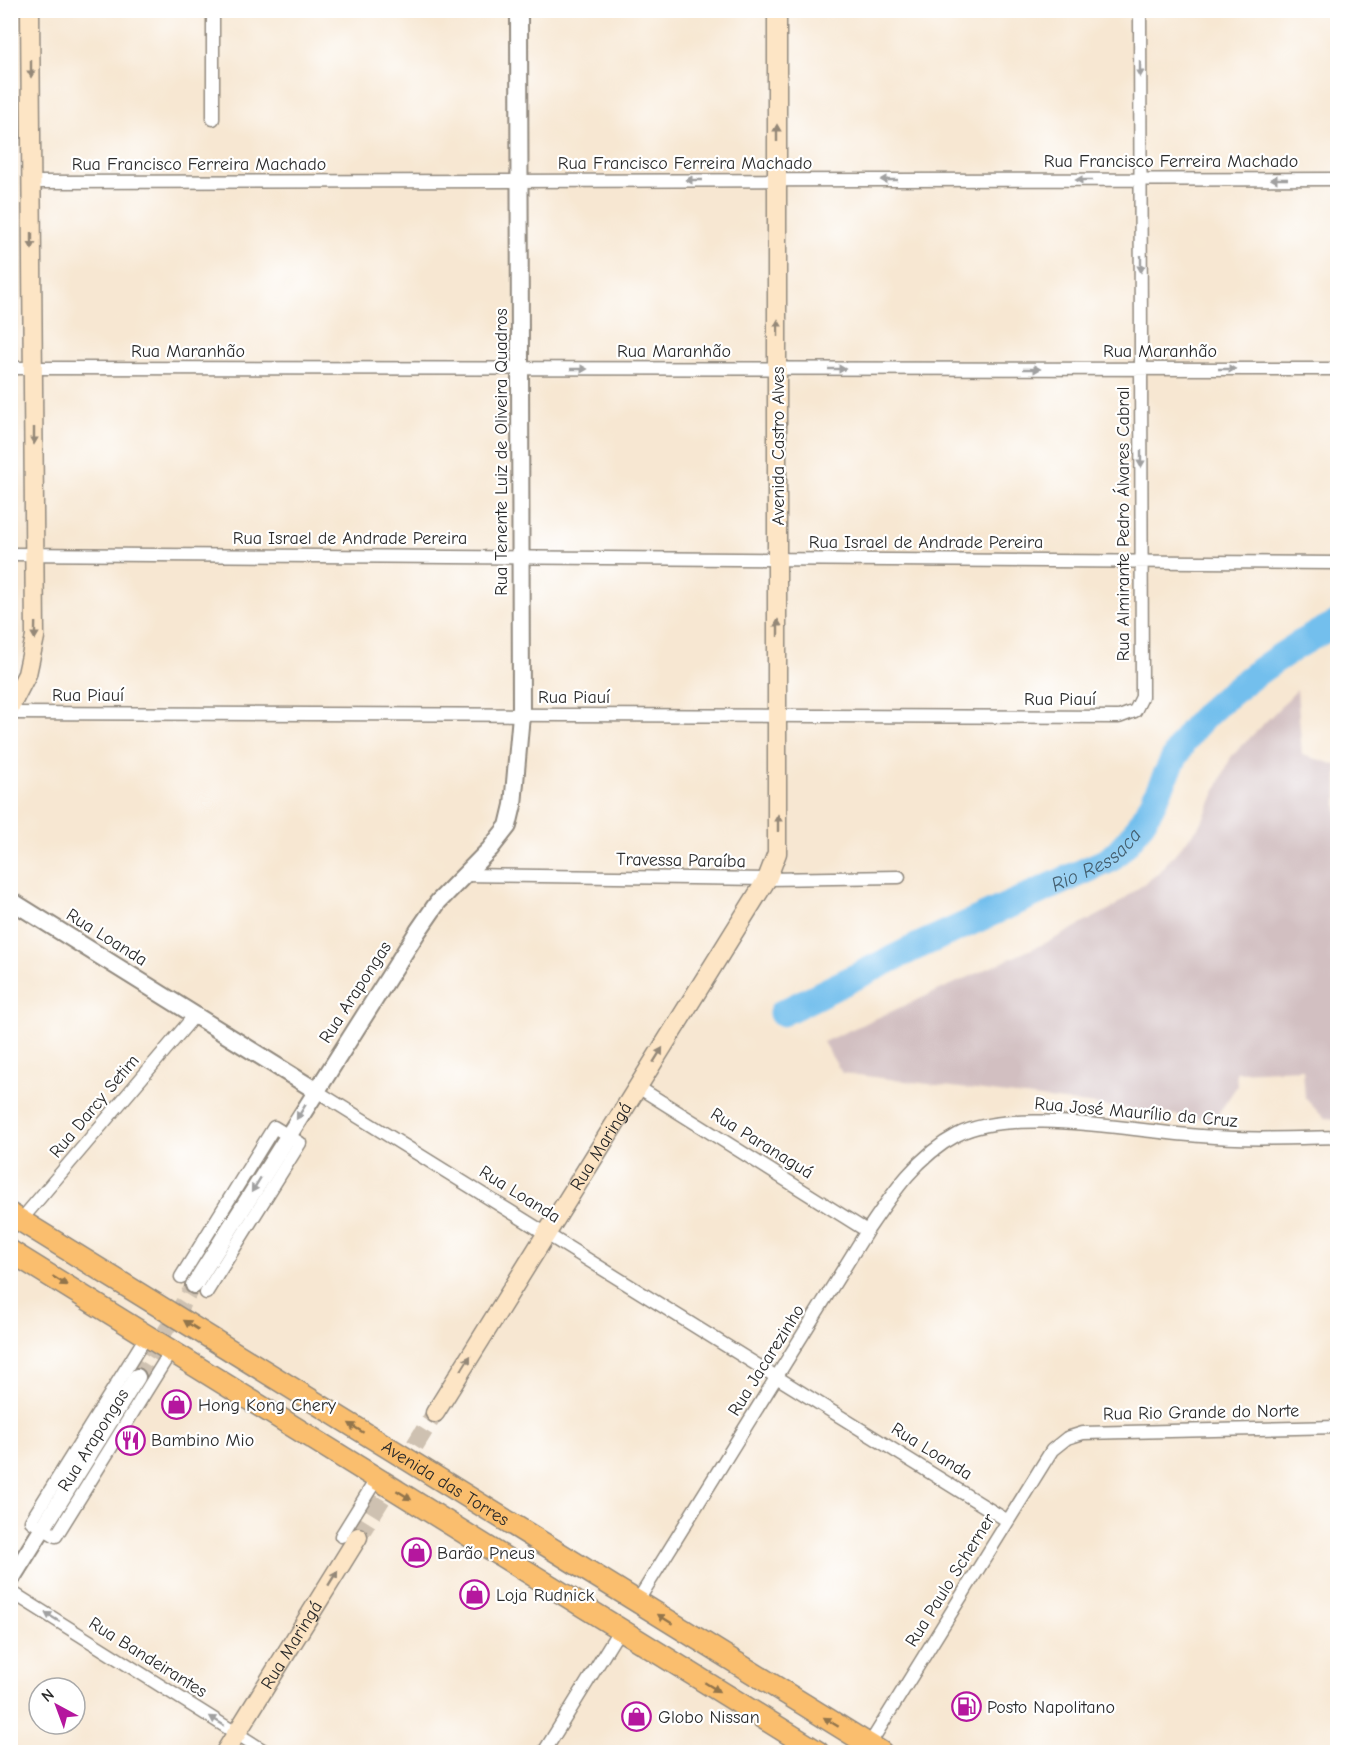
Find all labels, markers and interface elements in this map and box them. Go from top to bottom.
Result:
one-way arrow [26,59,36,78]
one-way arrow [1135,59,1145,78]
one-way arrow [772,123,782,142]
street label: Rua Francisco Ferreira Machado [1044,151,1298,172]
street label: Rua Francisco Ferreira Machado [558,153,812,174]
street label: Rua Francisco Ferreira Machado [72,154,326,175]
one-way arrow [1270,174,1289,184]
one-way arrow [880,175,899,185]
one-way arrow [1075,175,1094,184]
one-way arrow [685,176,704,185]
one-way arrow [27,231,37,250]
one-way arrow [1136,254,1145,273]
street label: Rua Tenente Luiz de Oliveira Quadros [491,308,512,596]
one-way arrow [773,318,783,337]
street label: Rua Maranhão [131,341,245,362]
street label: Rua Maranhão [617,341,731,362]
street label: Rua Maranhão [1103,341,1217,362]
one-way arrow [569,364,588,374]
one-way arrow [827,364,846,374]
one-way arrow [1022,364,1041,374]
one-way arrow [1217,364,1236,374]
street label: Avenida Castro Alves [768,367,789,525]
street label: Rua Almirante Pedro Álvares Cabral [1112,387,1134,661]
one-way arrow [29,426,39,445]
one-way arrow [1136,449,1146,468]
street label: Rua Israel de Andrade Pereira [233,528,467,549]
street label: Rua Israel de Andrade Pereira [809,532,1043,553]
one-way arrow [773,618,783,637]
one-way arrow [30,621,40,640]
street label: Rua Piauí [52,685,125,706]
street label: Rua Piauí [538,687,611,708]
street label: Rua Piauí [1024,689,1097,710]
one-way arrow [773,813,783,832]
water label: Rio Ressaca [1048,824,1146,897]
street label: Travessa Paraíba [616,849,746,872]
street label: Rua Loanda [62,904,151,971]
street label: Rua Arapongas [315,937,396,1047]
one-way arrow [652,1047,663,1063]
street label: Rua Darcy Setim [45,1050,144,1162]
street label: Rua José Maurílio da Cruz [1034,1093,1239,1132]
street label: Rua Maringá [566,1099,636,1194]
street label: Rua Paranaguá [706,1103,817,1183]
one-way arrow [296,1104,307,1121]
street label: Rua Loanda [475,1161,564,1228]
one-way arrow [251,1177,262,1193]
one-way arrow [52,1276,68,1287]
street label: Rua Jacarezinho [724,1301,809,1420]
one-way arrow [183,1320,199,1331]
one-way arrow [461,1355,472,1371]
street label: Rua Arapongas [53,1385,133,1495]
shop icon: Hong Kong Chery [161,1389,193,1421]
place label: Hong Kong Chery [198,1395,337,1416]
street label: Rua Rio Grande do Norte [1103,1400,1299,1425]
street label: Rua Loanda [887,1418,976,1485]
one-way arrow [348,1423,364,1434]
restaurant icon: Bambino Mio [114,1424,146,1456]
place label: Bambino Mio [151,1430,254,1451]
street label: Avenida das Torres [378,1436,513,1531]
one-way arrow [396,1490,412,1501]
street label: Rua Paulo Scherner [901,1509,1000,1651]
shop icon: Barão Pneus [400,1537,432,1569]
place label: Barão Pneus [437,1543,535,1564]
one-way arrow [328,1570,339,1586]
shop icon: Loja Rudnick [459,1579,491,1611]
place label: Loja Rudnick [496,1585,595,1606]
street label: Rua Maringá [257,1597,327,1693]
one-way arrow [44,1612,60,1623]
street label: Rua Bandeirantes [85,1613,211,1702]
one-way arrow [657,1614,673,1625]
north arrow [27,1676,87,1736]
one-way arrow [704,1681,721,1692]
text: N [38,1685,58,1706]
fuel station icon: Posto Napolitano [950,1691,982,1723]
place label: Posto Napolitano [987,1697,1115,1718]
shop icon: Globo Nissan [621,1701,653,1733]
place label: Globo Nissan [658,1707,760,1728]
one-way arrow [209,1716,225,1727]
one-way arrow [823,1716,839,1727]

